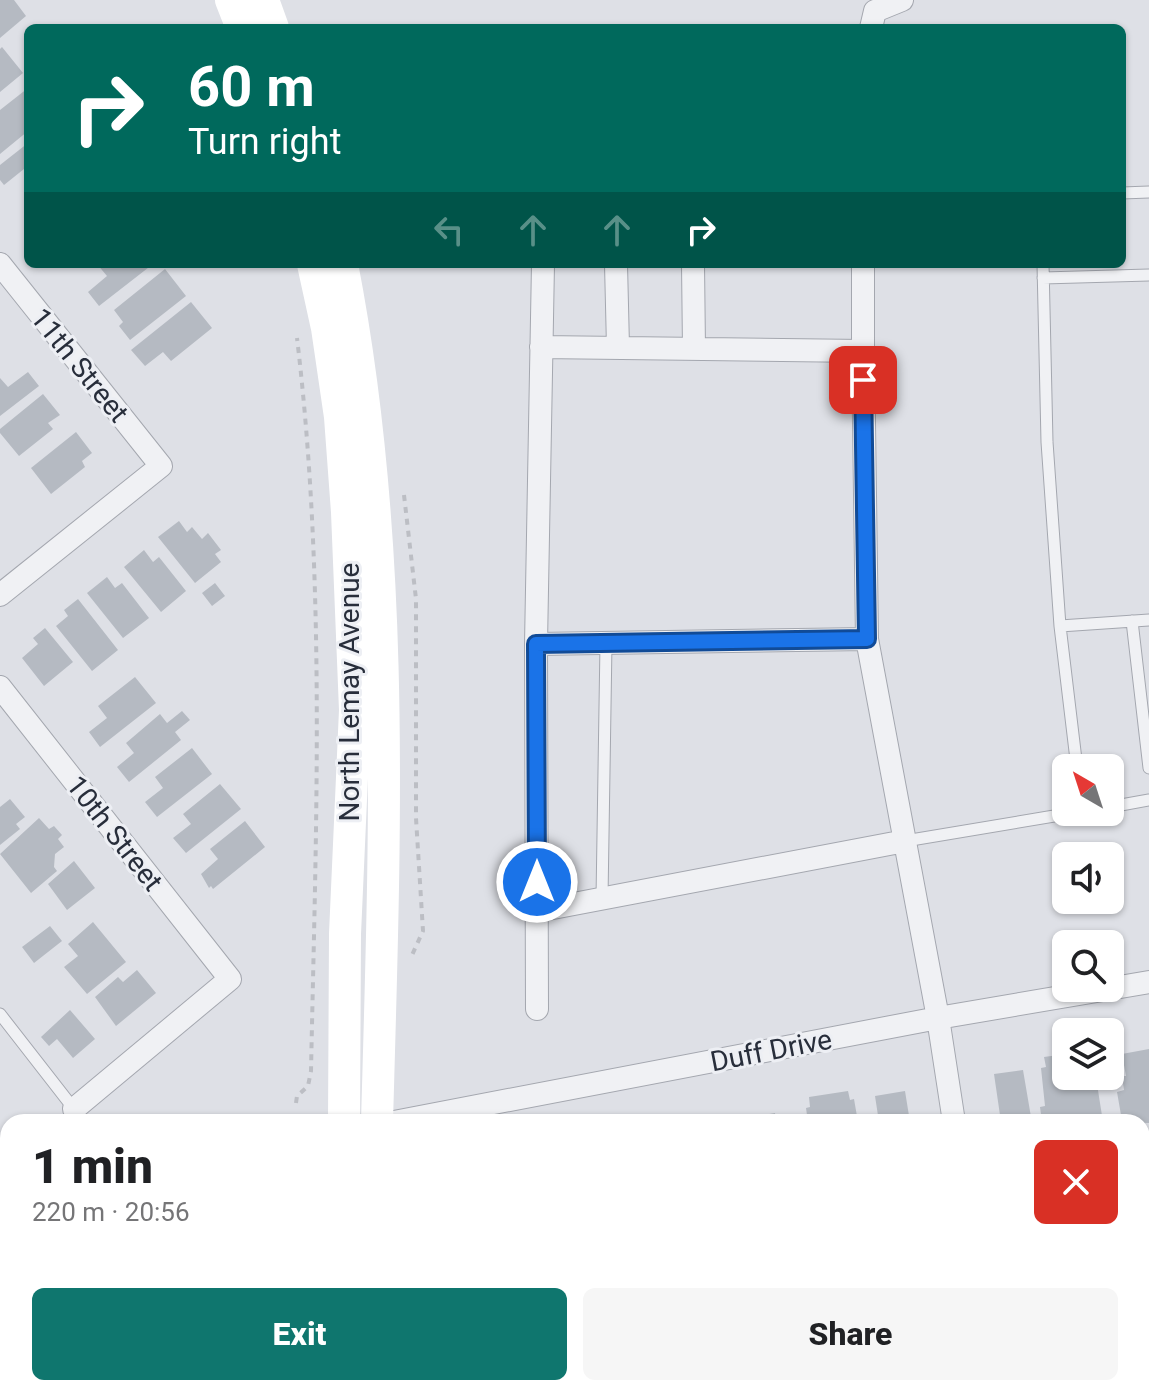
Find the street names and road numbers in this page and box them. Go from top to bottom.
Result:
street label: 11th Street [24,302,136,429]
street label: North Lemay Avenue [333,563,366,821]
street label: 10th Street [59,769,170,897]
street label: Duff Drive [708,1023,835,1078]

